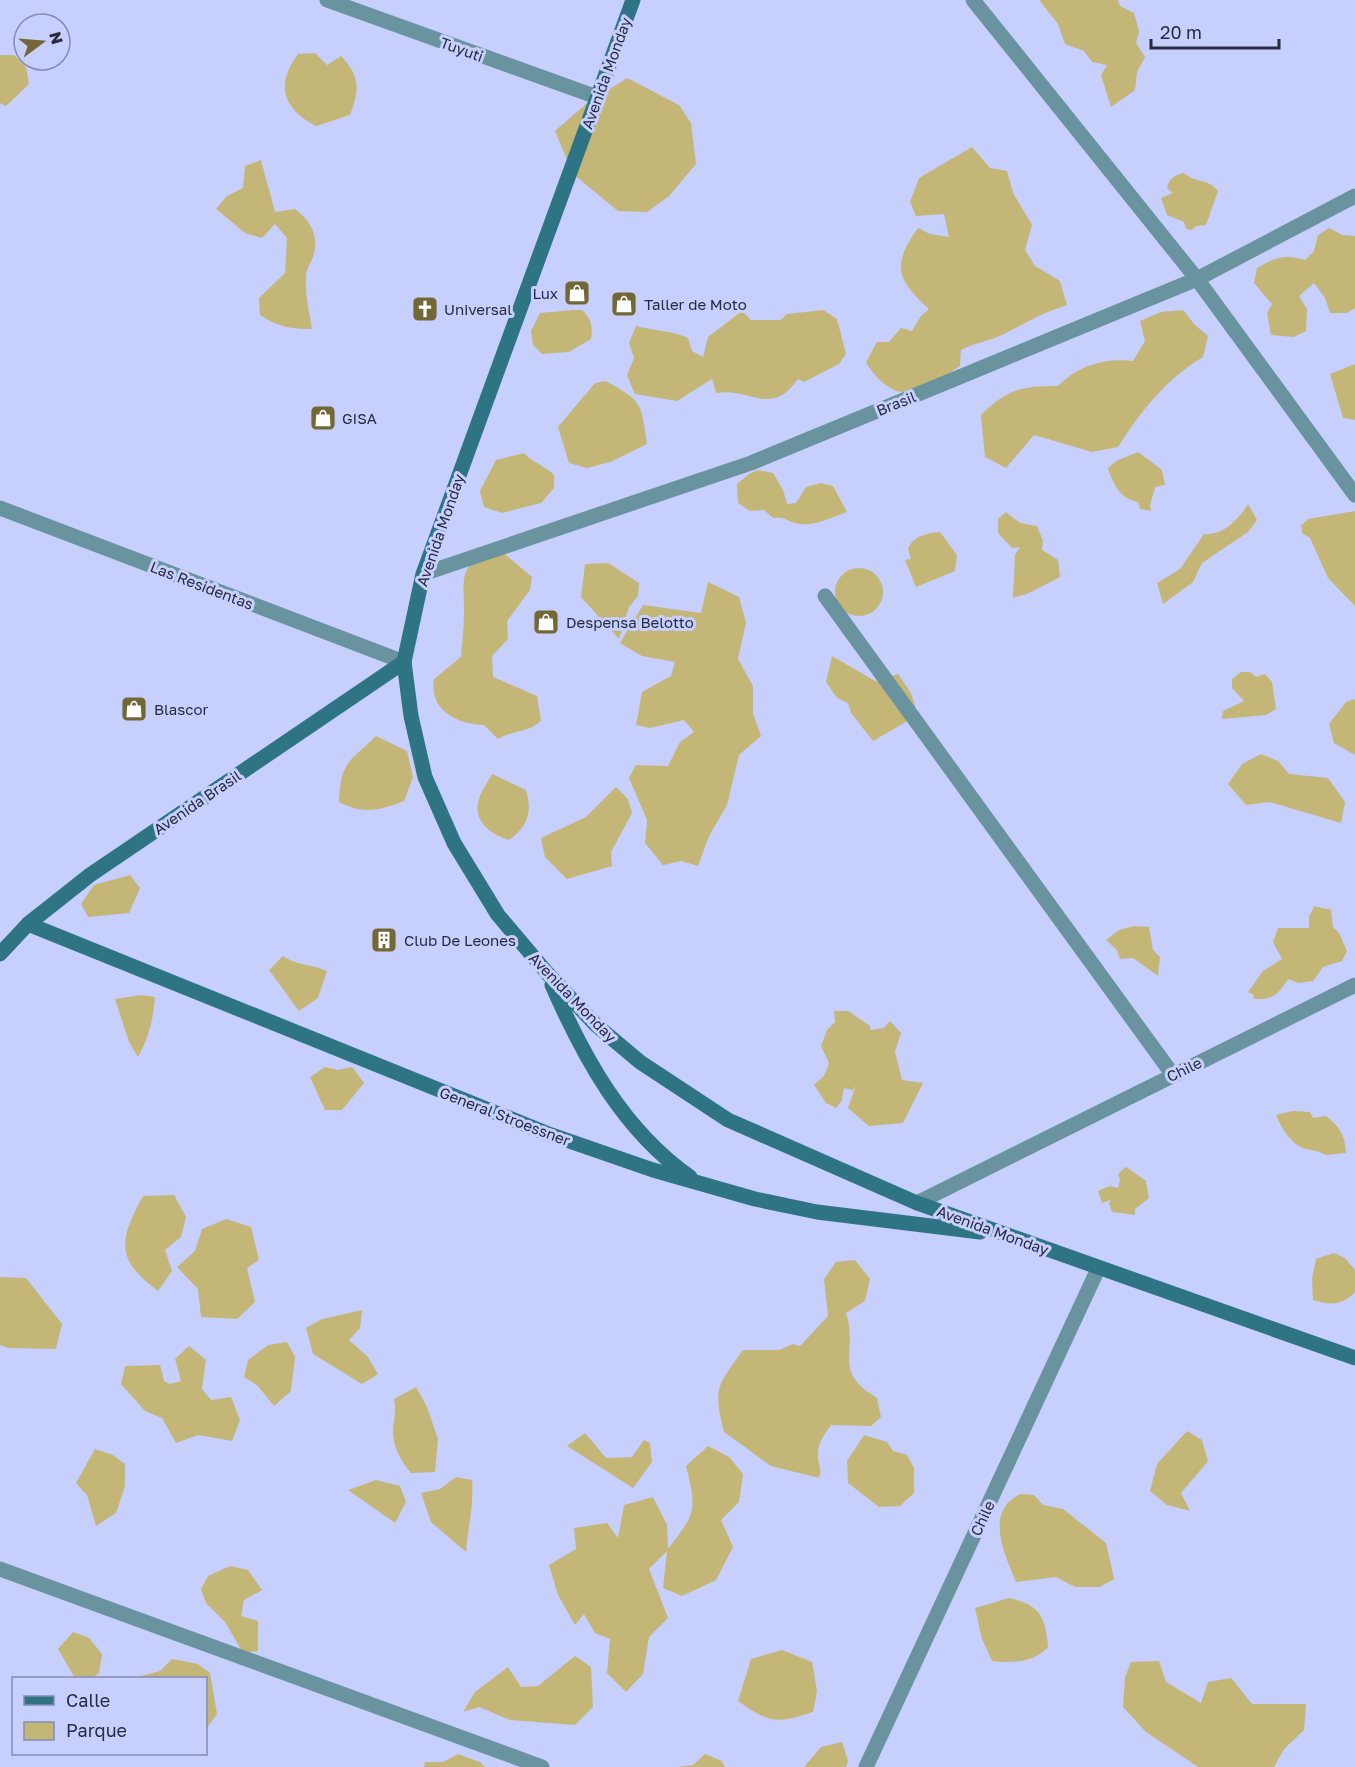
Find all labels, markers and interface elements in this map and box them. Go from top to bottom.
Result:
north arrow [12,12,72,72]
scale bar [1151,12,1278,50]
street label: Avenida Monday [577,14,635,131]
text: 20 m [1160,21,1202,43]
text: N [45,29,68,46]
street label: Tuyuti [438,33,486,65]
shop icon: Lux [562,278,592,308]
place label: Lux [532,284,558,302]
shop icon: Taller de Moto [609,289,639,319]
church icon: Universal [410,294,440,324]
place label: Taller de Moto [644,295,747,313]
place label: Universal [444,300,512,318]
street label: Brasil [874,387,919,419]
shop icon: GISA [308,403,338,433]
place label: GISA [342,409,377,427]
street label: Avenida Monday [412,471,468,589]
street label: Las Residentas [148,557,256,613]
shop icon: Despensa Belotto [531,607,561,637]
place label: Despensa Belotto [566,613,694,631]
shop icon: Blascor [119,694,149,724]
place label: Blascor [154,700,208,718]
street label: Avenida Brasil [150,766,244,838]
building icon: Club De Leones [369,925,399,955]
place label: Club De Leones [404,931,516,949]
street label: Avenida Monday [526,948,621,1046]
street label: Chile [1164,1053,1205,1085]
street label: General Stroessner [437,1083,573,1149]
street label: Avenida Monday [935,1201,1052,1259]
street label: Chile [966,1497,998,1538]
legend [12,1677,207,1755]
text: Calle [66,1689,110,1711]
text: Parque [66,1719,127,1741]

